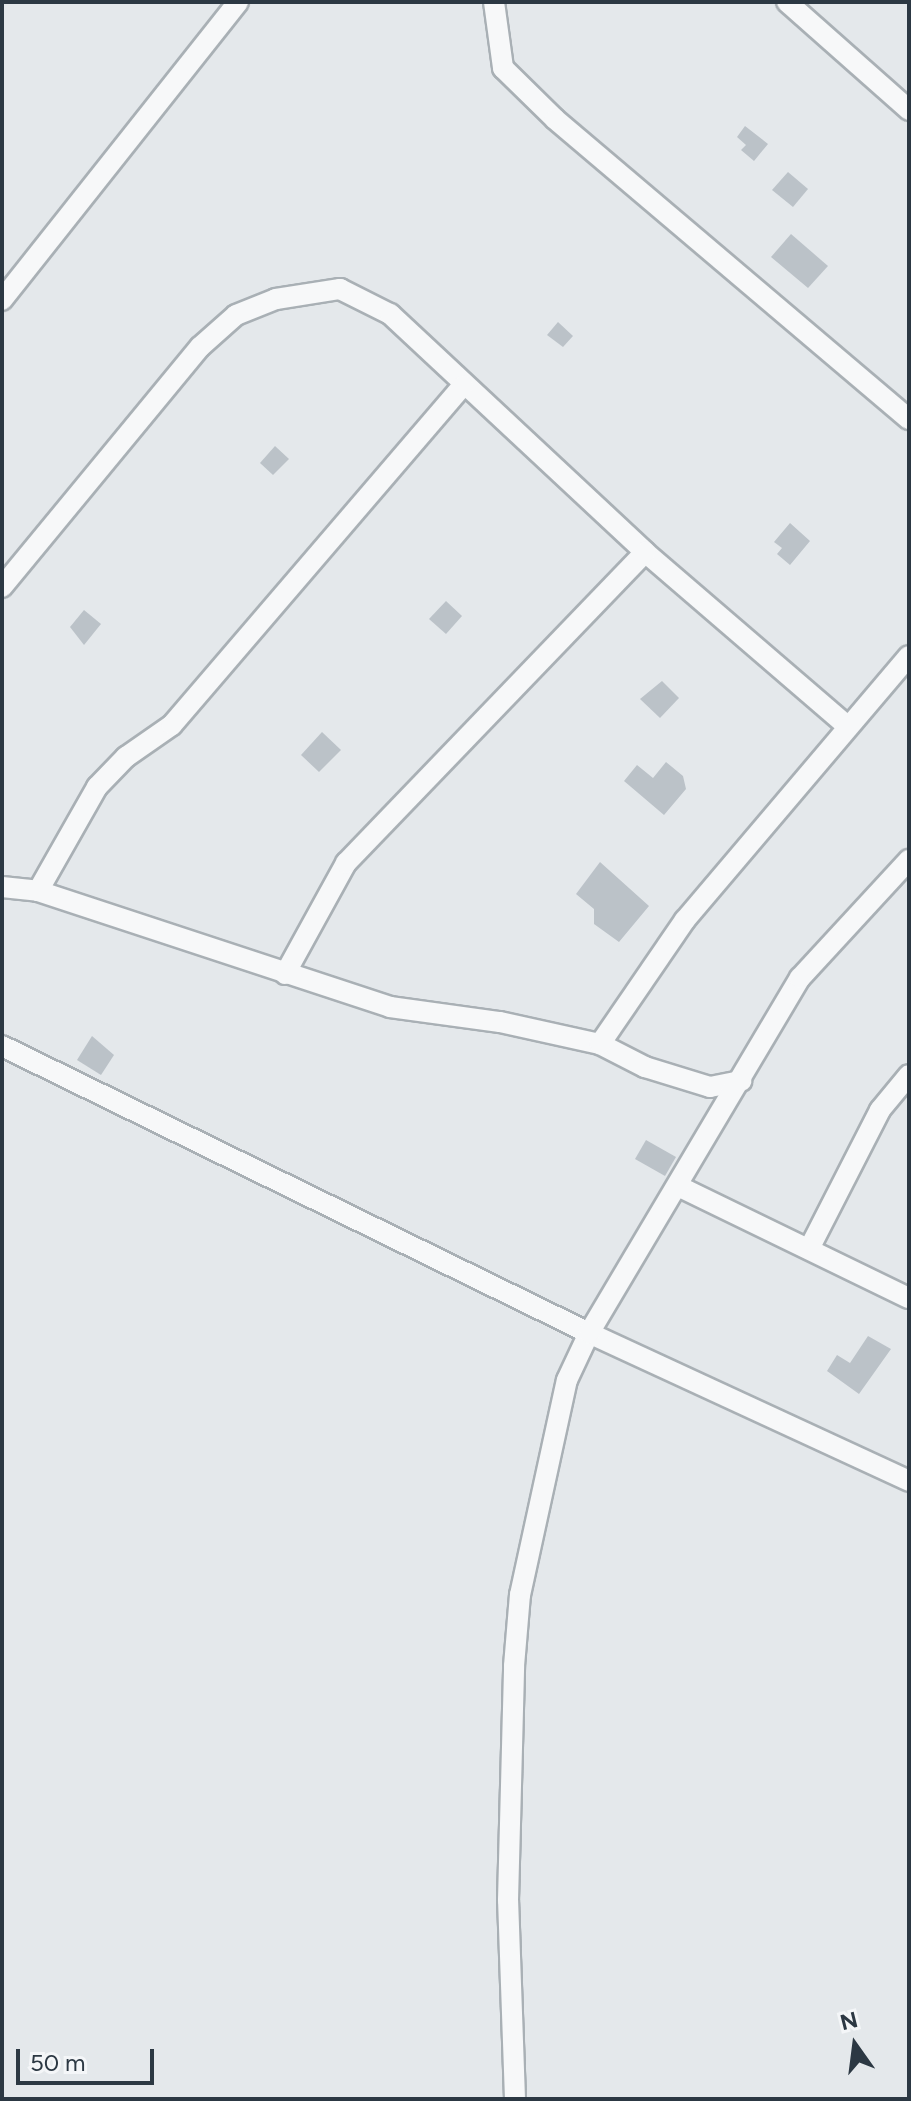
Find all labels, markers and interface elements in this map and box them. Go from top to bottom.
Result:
north arrow [815,2005,895,2085]
text: N [838,2006,861,2036]
scale bar [20,2033,158,2083]
text: 50 m [30,2048,86,2077]

